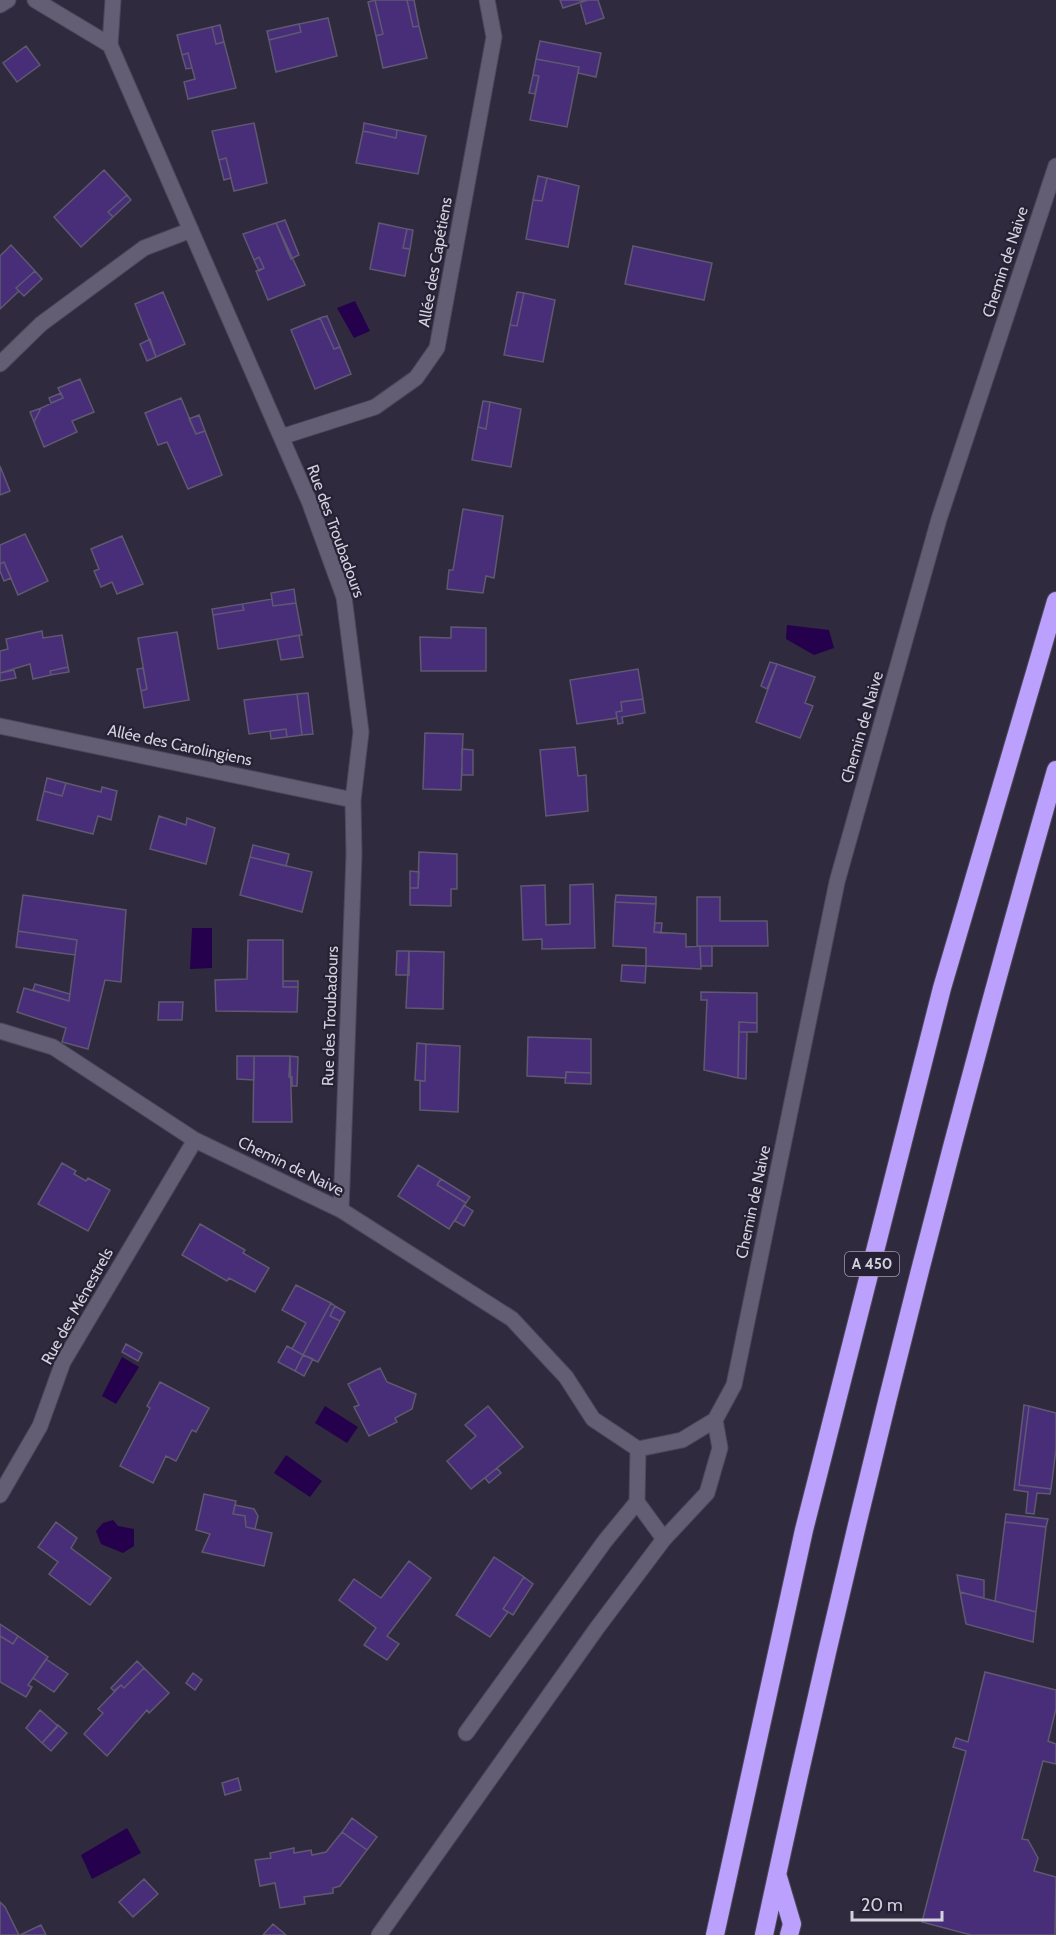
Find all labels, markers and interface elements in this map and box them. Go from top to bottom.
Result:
street label: Allée des Capétiens [414,195,456,328]
street label: Chemin de Naive [978,204,1032,320]
street label: Rue des Troubadours [303,462,369,601]
street label: Chemin de Naive [837,669,887,785]
street label: Allée des Carolingiens [106,720,254,770]
street label: Rue des Troubadours [318,945,342,1086]
street label: Chemin de Naive [235,1132,347,1200]
street label: Chemin de Naive [732,1144,774,1260]
street label: Rue des Ménestrels [37,1244,117,1368]
road number: A 450 [845,1252,899,1276]
scale bar [852,1884,942,1922]
text: 20 m [861,1894,903,1916]

